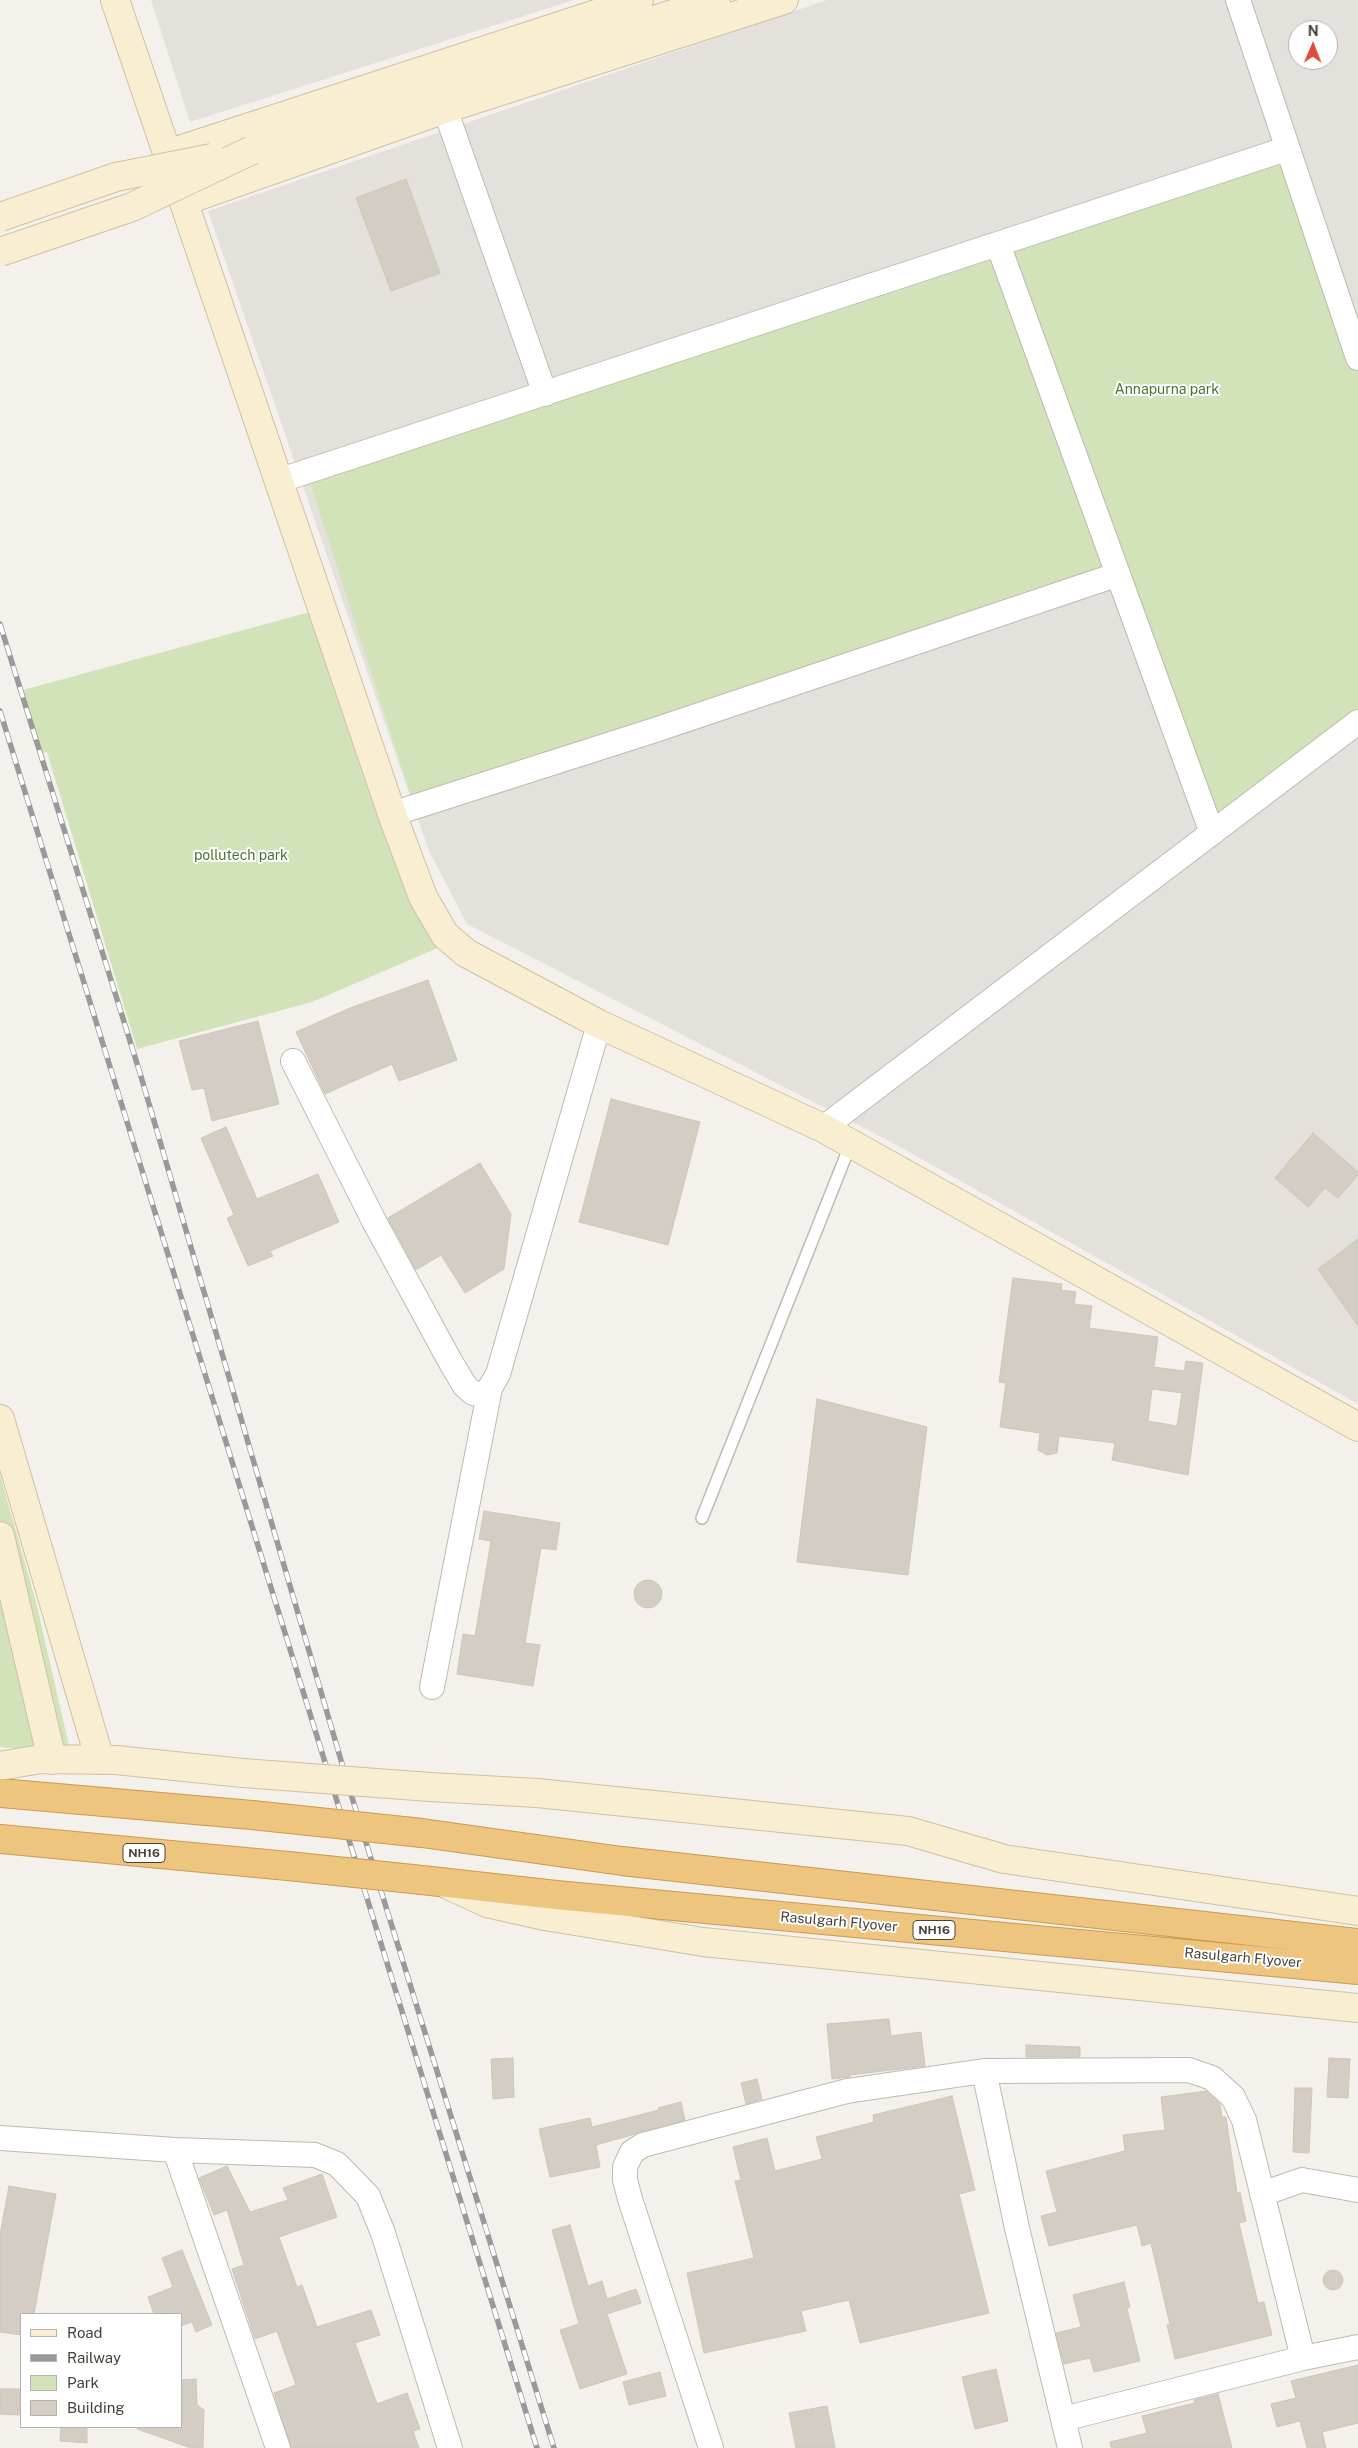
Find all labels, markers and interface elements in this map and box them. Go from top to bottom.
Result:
north arrow [1288,20,1338,70]
text: N [1308,23,1319,39]
park label: Annapurna park [1115,382,1219,398]
park label: pollutech park [194,848,288,864]
road number: NH16 [123,1844,165,1862]
street label: Rasulgarh Flyover [780,1909,898,1935]
road number: NH16 [913,1920,955,1940]
street label: Rasulgarh Flyover [1184,1945,1302,1971]
legend [20,2313,182,2428]
text: Road [67,2324,103,2341]
text: Railway [67,2349,121,2366]
text: Park [67,2374,99,2391]
text: Building [67,2399,125,2416]

